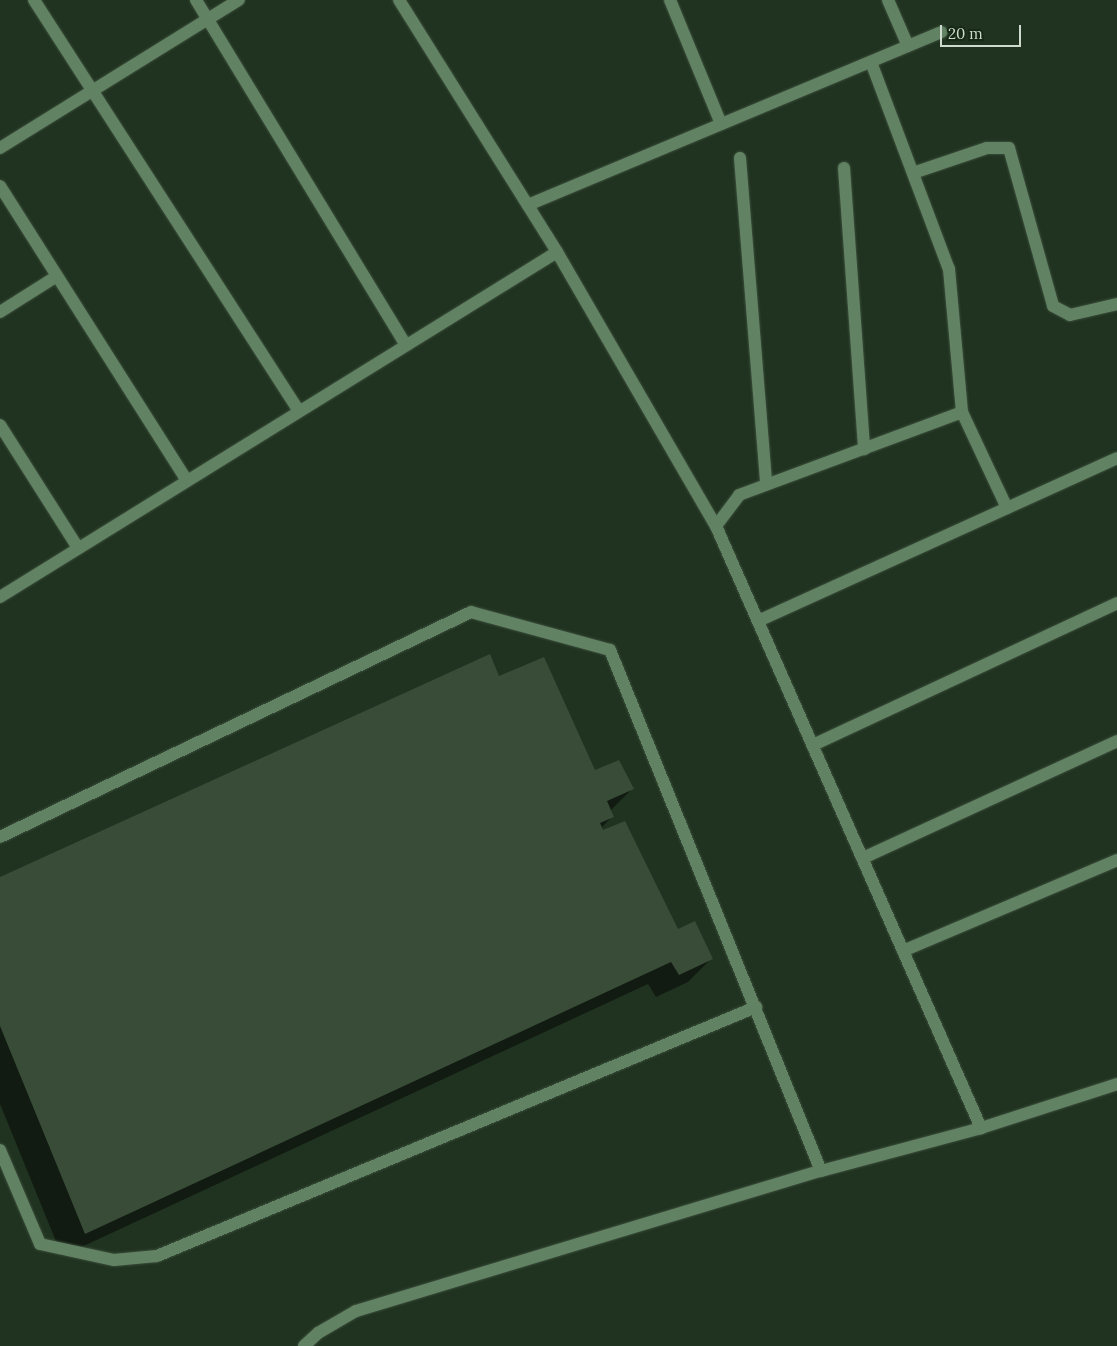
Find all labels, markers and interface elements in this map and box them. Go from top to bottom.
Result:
scale bar [942,15,1023,47]
text: 20 m [948,24,983,43]

